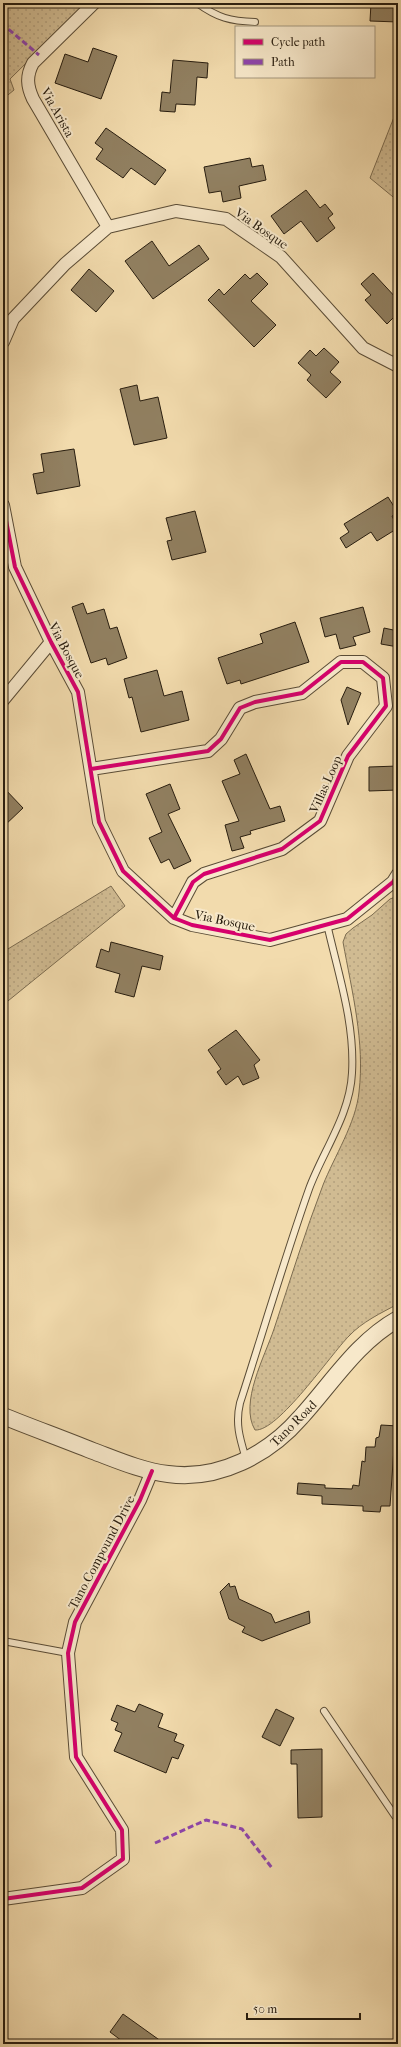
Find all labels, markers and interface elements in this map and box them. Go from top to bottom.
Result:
legend [235,26,375,78]
text: Cycle path [271,35,326,49]
text: Path [271,55,295,69]
street label: Via Arista [37,84,78,140]
street label: Via Bosque [231,204,292,252]
street label: Via Bosque [45,619,88,681]
street label: Villas Loop [306,753,345,816]
street label: Via Bosque [192,907,257,934]
street label: Tano Road [267,1396,320,1450]
street label: Tano Compound Drive [65,1492,138,1612]
scale bar [247,1995,360,2021]
text: 50 m [253,2002,277,2016]

